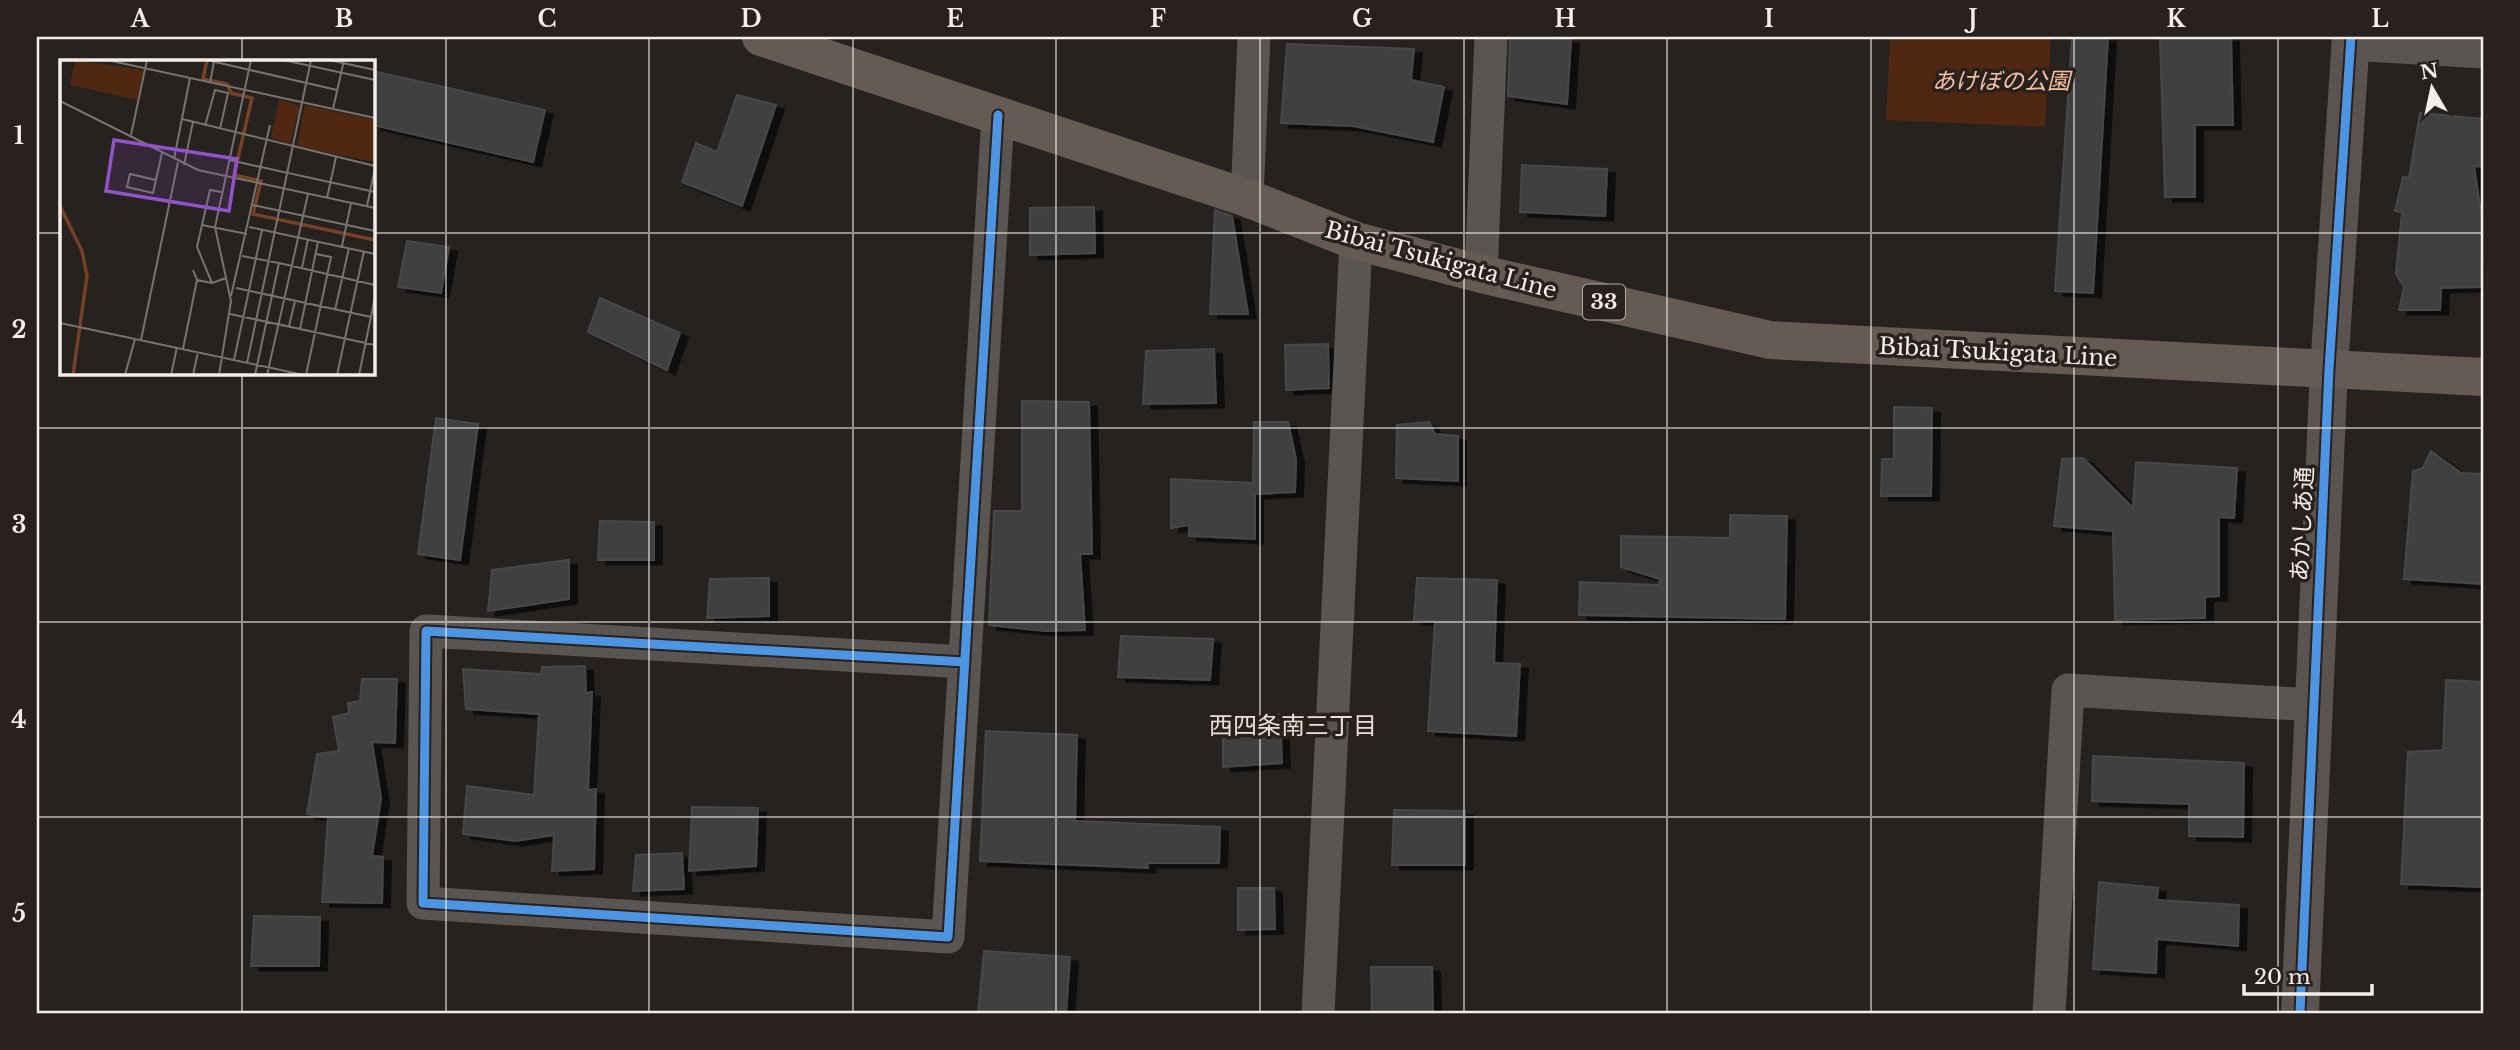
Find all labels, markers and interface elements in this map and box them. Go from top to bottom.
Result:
text: A [130,5,151,33]
text: B [335,5,353,33]
text: C [538,5,556,33]
text: D [740,5,762,33]
text: E [946,5,964,33]
text: F [1150,5,1166,33]
text: G [1352,5,1372,33]
text: H [1554,5,1576,33]
text: I [1764,5,1774,33]
text: J [1964,5,1978,33]
text: K [2167,5,2187,33]
text: L [2371,5,2389,33]
north arrow [2398,52,2468,122]
text: N [2419,59,2440,84]
inset map [60,60,374,374]
park label: あけぼの公園 [1932,67,2073,95]
text: 1 [14,122,24,150]
street label: Bibai Tsukigata Line [1322,216,1560,304]
road number: 33 [1583,284,1625,320]
text: 2 [12,316,26,344]
street label: Bibai Tsukigata Line [1878,332,2118,372]
street label: あかしあ通 [2285,466,2319,582]
text: 3 [12,511,26,539]
text: 4 [11,706,27,734]
district label: 西四条南三丁目 [1209,711,1377,740]
text: 5 [12,900,26,928]
scale bar [2244,952,2371,996]
text: 20 m [2254,964,2311,990]

